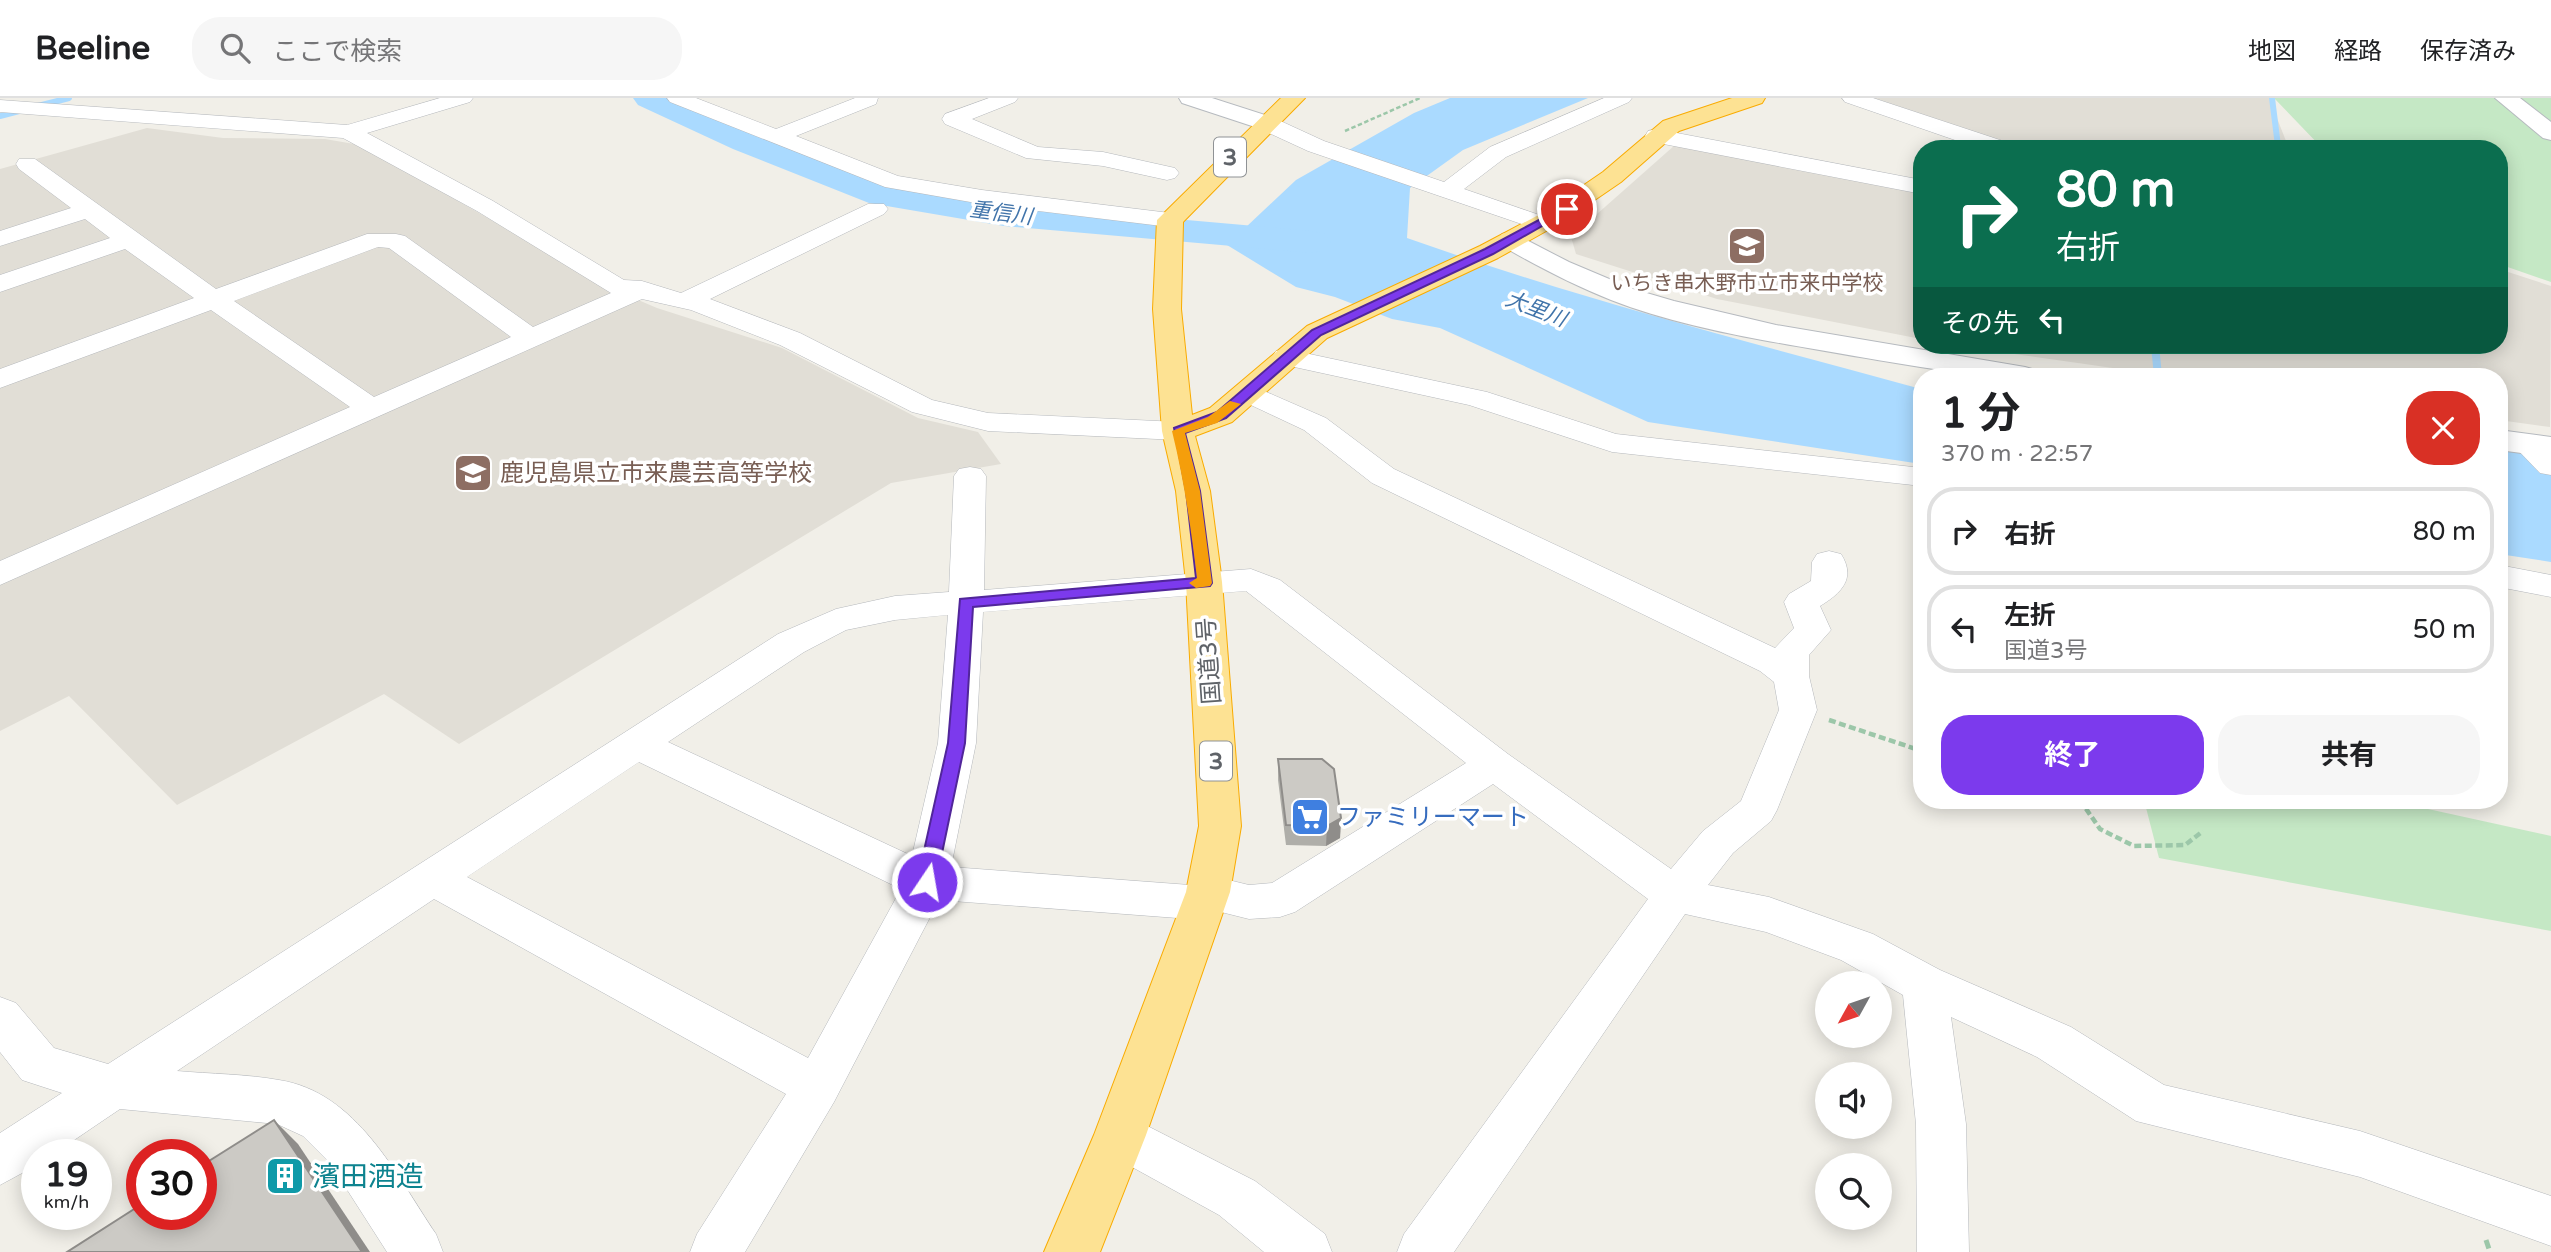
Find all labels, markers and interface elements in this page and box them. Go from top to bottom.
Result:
search box [192,17,682,80]
text: Beeline [35,29,150,68]
icon: search [216,29,254,67]
text: ここで検索 [272,36,402,67]
text: 地図 [2248,37,2296,66]
text: 経路 [2334,37,2382,66]
text: 保存済み [2420,37,2516,66]
road number: 3 [1214,138,1246,176]
text: 80 m [2056,161,2175,220]
icon: right [1941,168,2032,259]
pin [1537,179,1597,239]
icon: arrive [1548,190,1586,228]
water label: 重信川 [968,197,1036,230]
school or university icon: いちき串木野市立市来中学校 [1726,225,1768,267]
text: 右折 [2056,229,2120,267]
place label: いちき串木野市立市来中学校 [1611,271,1884,296]
water label: 大里川 [1502,287,1572,333]
icon: left [2033,301,2071,339]
text: その先 [1941,308,2019,339]
text: 1 分 [1941,388,2020,439]
button: close [2406,391,2480,465]
text: 370 m · 22:57 [1941,440,2093,468]
school or university icon: 鹿児島県立市来農芸高等学校 [452,452,494,494]
place label: 鹿児島県立市来農芸高等学校 [500,459,812,488]
icon: right [1945,512,1983,550]
text: 80 m [2413,516,2476,547]
text: 右折 [2004,519,2056,550]
text: 左折 [2004,600,2056,631]
icon: left [1945,610,1983,648]
text: 50 m [2413,614,2476,645]
street label: 国道3号 [1192,617,1227,705]
text: 国道3号 [2004,637,2087,665]
button: 終了 [1941,715,2204,795]
button: 共有 [2218,715,2480,795]
road number: 3 [1200,741,1232,780]
supermarket icon: ファミリーマート [1289,796,1331,838]
place label: ファミリーマート [1337,803,1529,832]
position arrow [890,845,964,919]
north arrow [1815,971,1892,1048]
map controls [1815,971,1892,1230]
button: sound [1815,1062,1892,1139]
speed limit sign: 30 [126,1139,217,1230]
button: search [1815,1153,1892,1230]
text: 19 [45,1154,88,1196]
building icon: 濱田酒造 [264,1155,306,1197]
place label: 濱田酒造 [312,1160,424,1194]
text: km/h [44,1191,89,1213]

